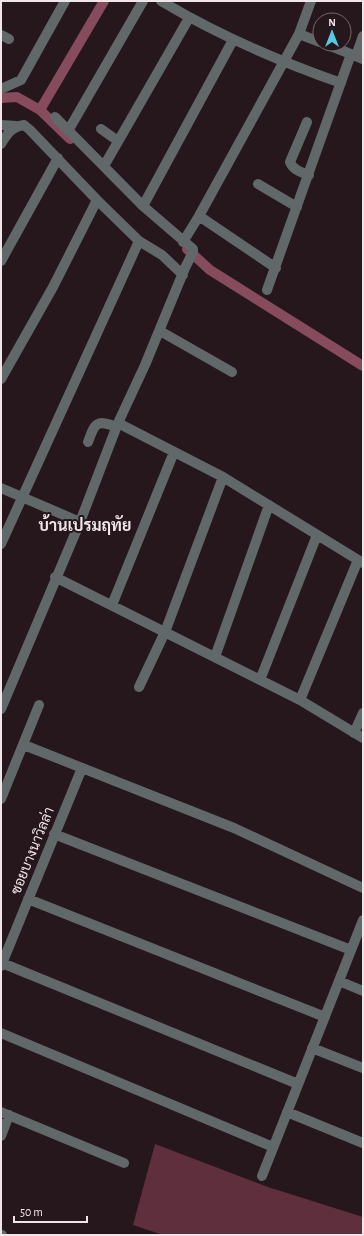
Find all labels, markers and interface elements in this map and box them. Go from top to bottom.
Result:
north arrow [312,12,352,52]
text: N [328,17,336,28]
district label: บ้านเปรมฤทัย [39,514,131,535]
street label: ซอยบางนาวิลล่า [7,805,57,897]
scale bar [14,1198,87,1224]
text: 50 m [20,1206,43,1218]

